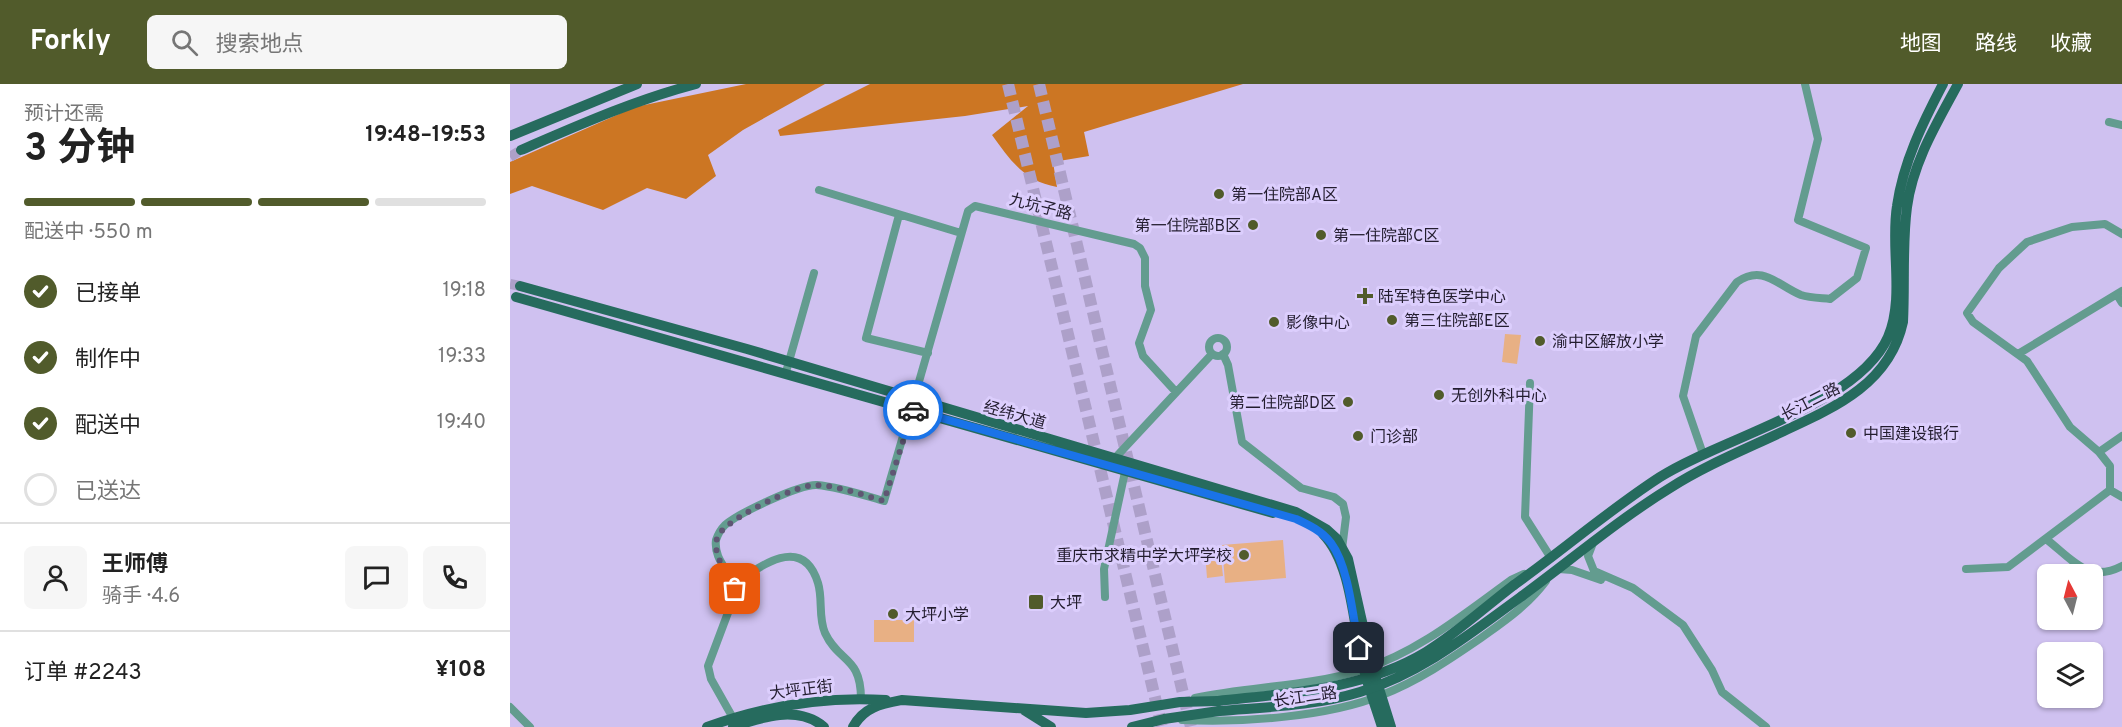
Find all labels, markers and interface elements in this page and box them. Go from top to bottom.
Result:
search box [147,15,567,69]
text: Forkly [30,24,111,60]
icon: search [168,26,201,59]
text: 地图 [1900,31,1942,58]
text: 路线 [1975,31,2017,58]
text: 收藏 [2050,31,2092,58]
text: 搜索地点 [216,32,304,59]
text: 预计还需 [24,102,104,128]
text: 19:48–19:53 [365,122,486,149]
text: 3 分钟 [24,126,135,175]
place label: 第一住院部A区 [1231,186,1338,206]
marker: 第一住院部A区 [1212,187,1226,201]
street label: 九坑子路 [1007,190,1074,225]
place label: 第一住院部B区 [1135,217,1241,237]
marker: 第一住院部B区 [1246,218,1260,232]
text: 配送中 · 550 m [24,220,153,246]
place label: 第一住院部C区 [1333,227,1439,247]
marker: 第一住院部C区 [1314,228,1328,242]
icon: check [24,275,57,308]
text: 19:18 [442,278,486,304]
text: 已接单 [75,281,141,308]
marker: 陆军特色医学中心 [1356,287,1374,305]
place label: 陆军特色医学中心 [1378,288,1506,308]
place label: 第三住院部E区 [1404,312,1510,332]
marker: 第三住院部E区 [1385,313,1399,327]
place label: 影像中心 [1286,314,1350,334]
marker: 影像中心 [1267,315,1281,329]
place label: 渝中区解放小学 [1552,333,1664,353]
marker: 渝中区解放小学 [1533,334,1547,348]
icon: check [24,341,57,374]
text: 19:33 [438,344,486,370]
text: 制作中 [75,347,141,374]
street label: 长江二路 [1778,379,1844,426]
courier [883,380,943,440]
place label: 无创外科中心 [1451,387,1547,407]
marker: 无创外科中心 [1432,388,1446,402]
icon: car [897,394,930,427]
place label: 第二住院部D区 [1229,394,1336,414]
marker: 第二住院部D区 [1341,395,1355,409]
street label: 经纬大道 [981,397,1048,434]
icon: check [24,407,57,440]
text: 19:40 [437,410,486,436]
text: 配送中 [75,413,141,440]
place label: 中国建设银行 [1863,425,1959,445]
marker: 中国建设银行 [1844,426,1858,440]
place label: 门诊部 [1370,428,1418,448]
marker: 门诊部 [1351,429,1365,443]
text: 已送达 [75,479,141,506]
button: person [24,546,87,609]
button: chat [345,546,408,609]
button: phone [423,546,486,609]
place label: 重庆市求精中学大坪学校 [1056,547,1232,567]
marker: 重庆市求精中学大坪学校 [1237,548,1251,562]
text: 王师傅 [102,552,168,579]
pin [709,563,760,614]
north arrow [2037,564,2103,630]
map controls [2037,564,2103,708]
icon: bag [718,572,751,605]
text: 骑手 · 4.6 [102,584,180,610]
marker: 大坪 [1027,593,1045,611]
place label: 大坪 [1050,594,1082,614]
place label: 大坪小学 [905,606,969,626]
marker: 大坪小学 [886,607,900,621]
pin [1333,622,1384,673]
icon: home [1342,631,1375,664]
button: layers [2037,642,2103,708]
text: ¥108 [436,657,486,684]
text: 订单 #2243 [24,660,142,687]
street label: 大坪正街 [768,677,834,705]
street label: 长江二路 [1272,684,1338,712]

